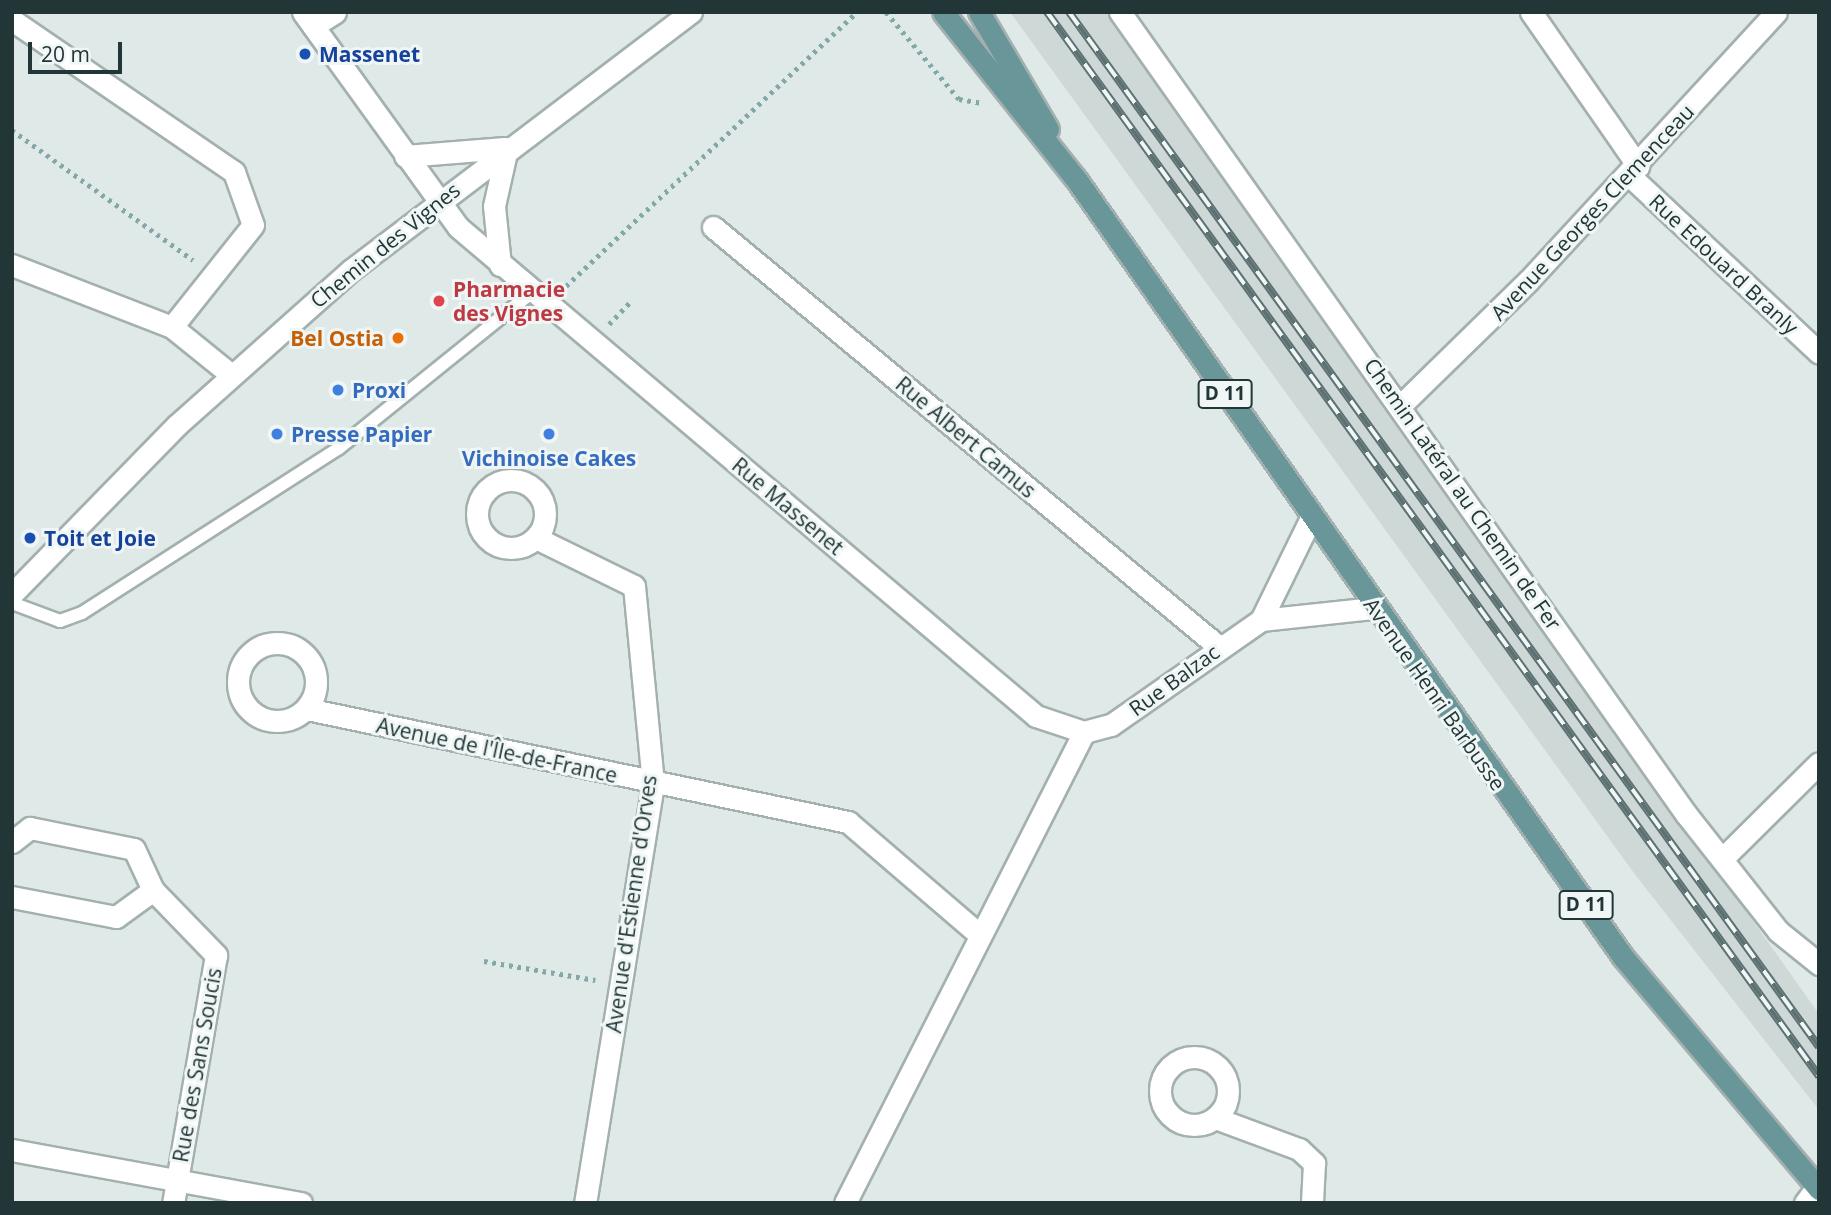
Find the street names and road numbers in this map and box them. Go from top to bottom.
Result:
street label: Avenue Georges Clemenceau [1485,99,1699,325]
street label: Chemin des Vignes [305,177,465,313]
street label: Rue Edouard Branly [1644,189,1804,339]
street label: Chemin Latéral au Chemin de Fer [1359,353,1567,635]
street label: Rue Albert Camus [891,371,1041,503]
road number: D 11 [1197,378,1253,410]
street label: Rue Massenet [727,452,849,560]
street label: Avenue Henri Barbusse [1359,593,1511,795]
street label: Rue Balzac [1124,639,1224,721]
street label: Avenue de l'Île-de-France [374,712,620,788]
street label: Avenue d'Estienne d'Orves [600,774,662,1034]
road number: D 11 [1558,890,1614,920]
street label: Rue des Sans Soucis [167,966,227,1164]

